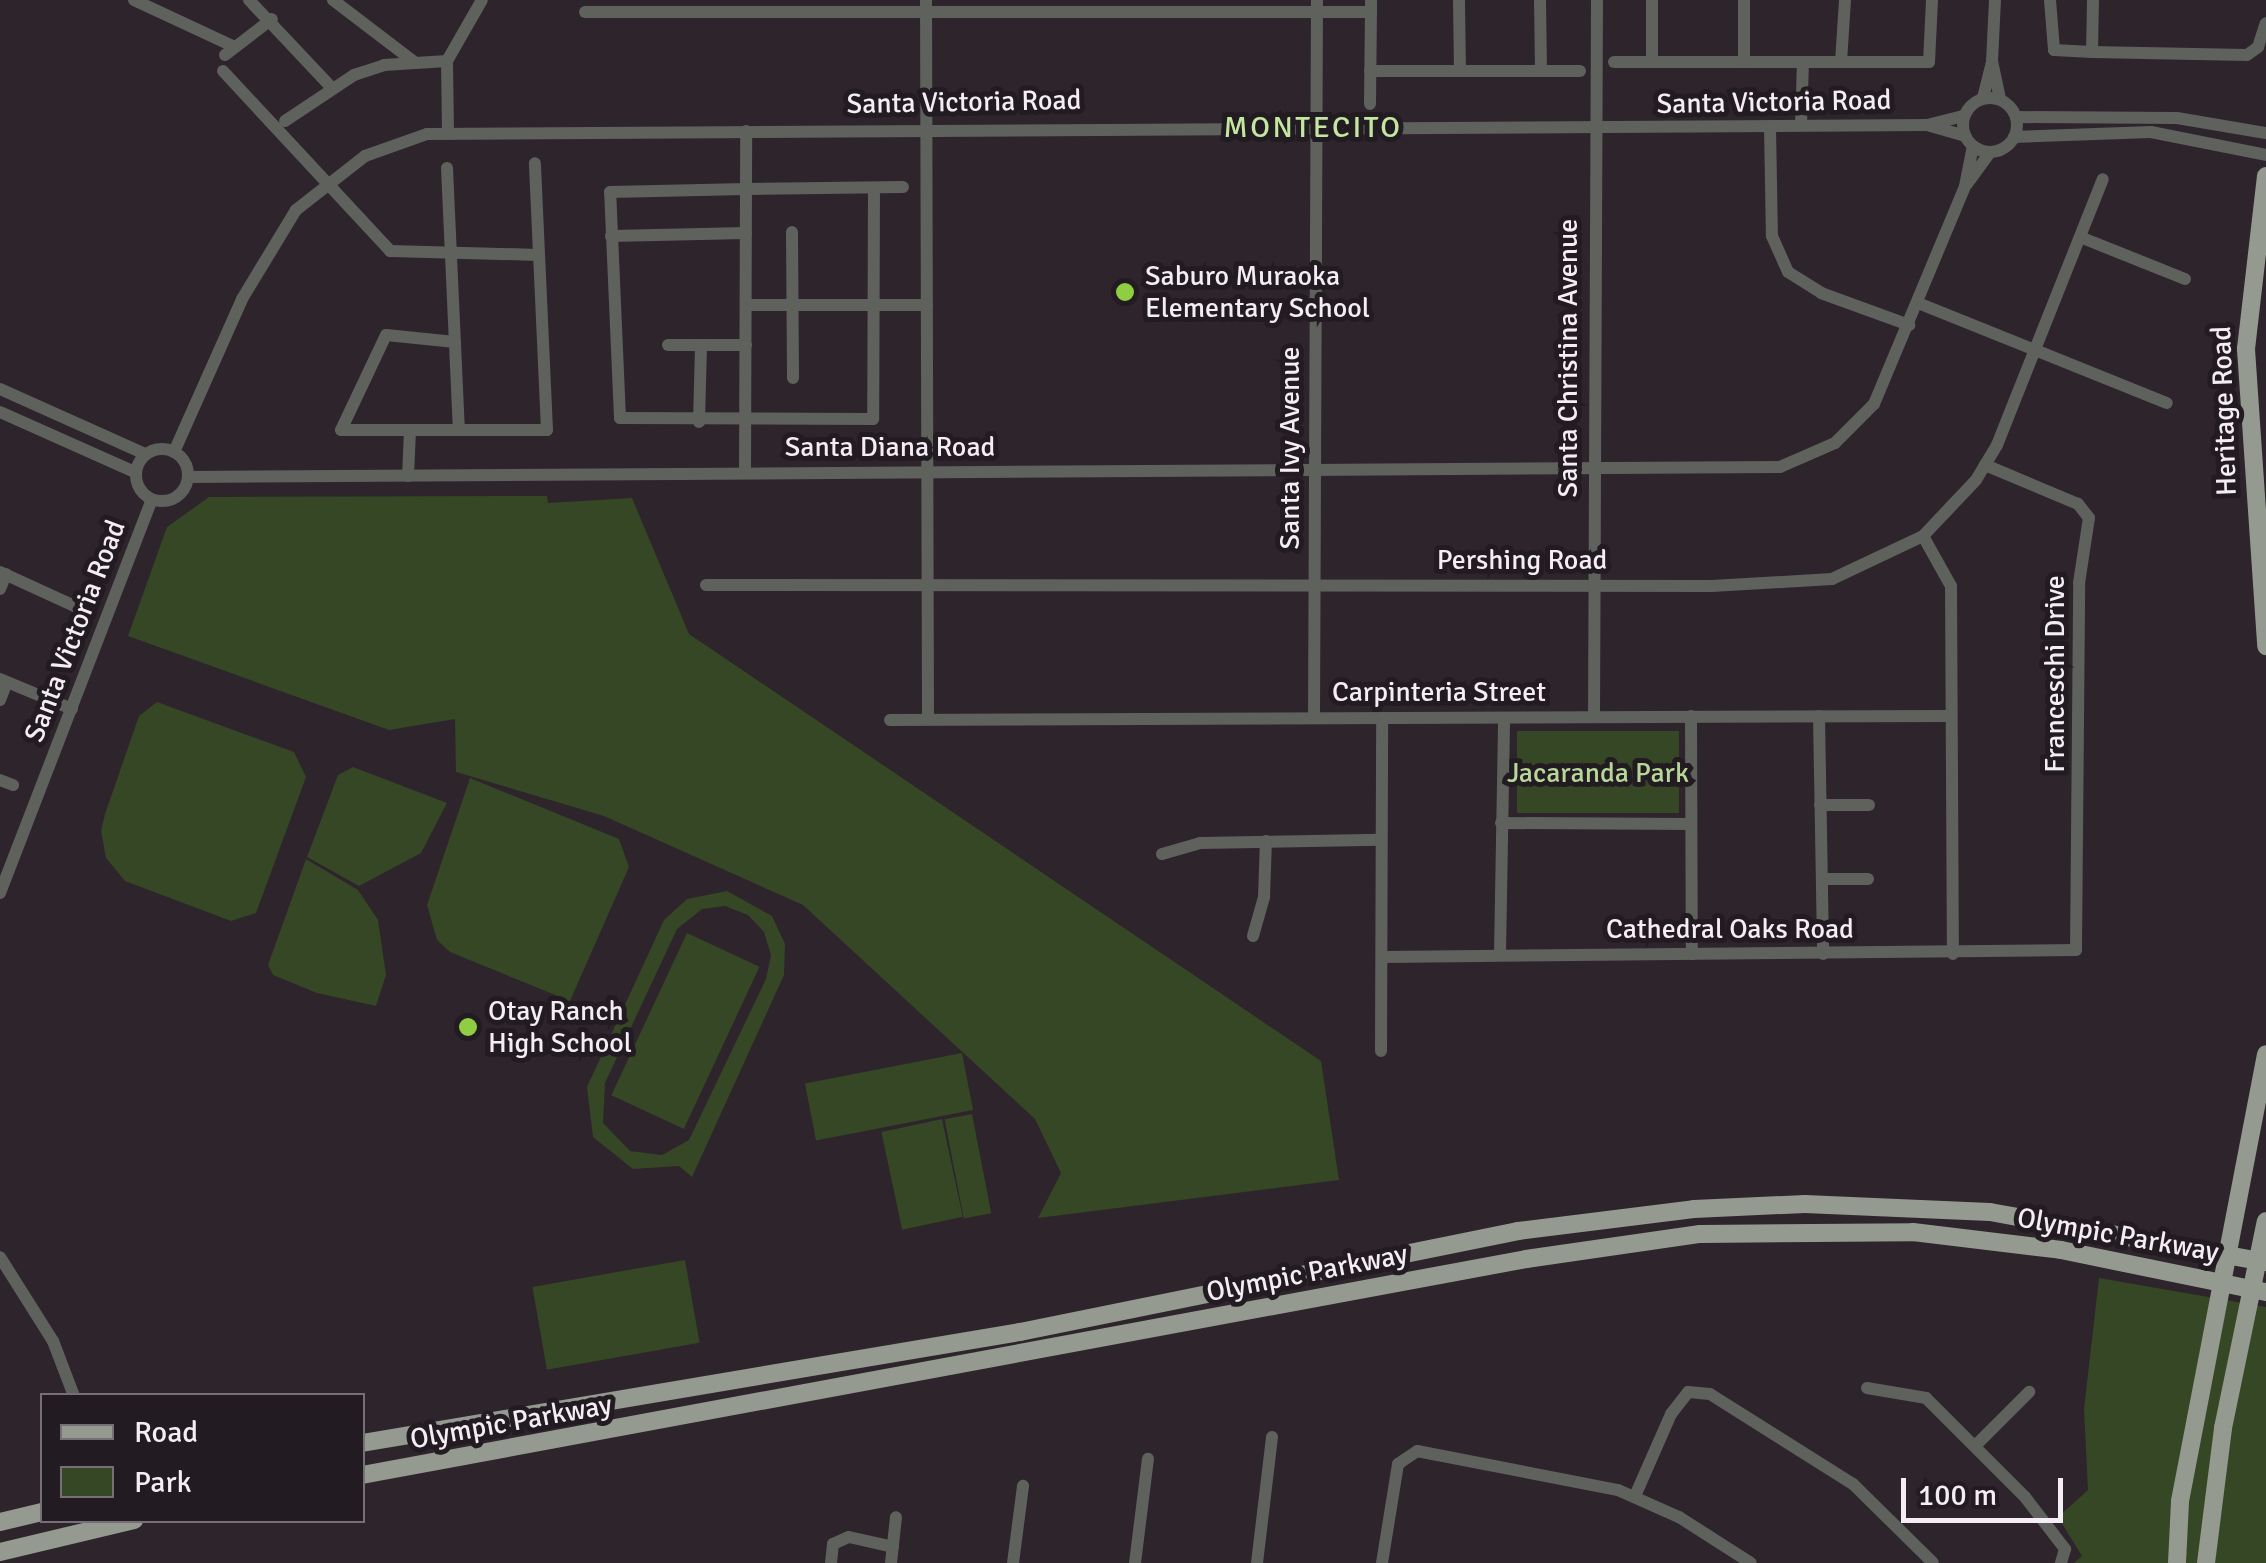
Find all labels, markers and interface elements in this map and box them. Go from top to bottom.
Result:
street label: Santa Victoria Road [846,83,1082,121]
street label: Santa Victoria Road [1656,83,1892,121]
district label: MONTECITO [1224,110,1402,146]
street label: Santa Christina Avenue [1551,219,1585,497]
place label: Saburo Muraoka Elementary School [1145,259,1370,325]
marker: Saburo Muraoka Elementary School [1114,281,1136,303]
street label: Heritage Road [2204,326,2244,496]
street label: Santa Ivy Avenue [1273,347,1307,549]
street label: Santa Diana Road [785,430,995,464]
street label: Santa Victoria Road [17,515,133,747]
street label: Pershing Road [1437,543,1607,577]
street label: Franceschi Drive [2038,575,2072,773]
street label: Carpinteria Street [1332,675,1546,709]
park label: Jacaranda Park [1507,756,1689,790]
street label: Cathedral Oaks Road [1606,912,1854,946]
place label: Otay Ranch High School [488,994,632,1060]
marker: Otay Ranch High School [457,1016,479,1038]
street label: Olympic Parkway [2015,1201,2221,1269]
street label: Olympic Parkway [1204,1237,1410,1309]
street label: Olympic Parkway [408,1388,614,1456]
legend [40,1393,365,1523]
text: Road [134,1414,198,1451]
scale bar [1906,1458,2068,1520]
text: Park [134,1464,192,1501]
text: 100 m [1918,1477,1997,1514]

